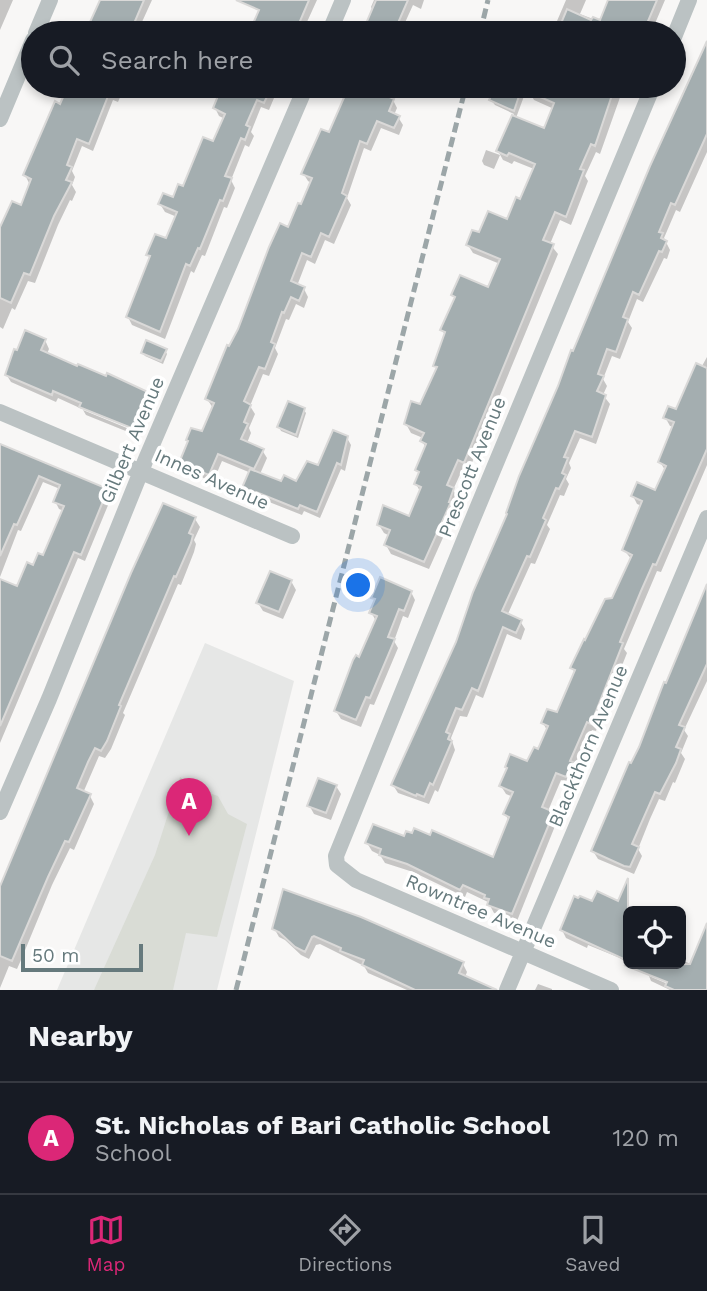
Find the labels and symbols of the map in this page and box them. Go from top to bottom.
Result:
street label: Gilbert Avenue [95,373,169,507]
street label: Prescott Avenue [433,393,511,541]
street label: Innes Avenue [151,443,273,515]
your location [341,568,375,602]
street label: Blackthorn Avenue [543,661,633,831]
pin: A [166,778,212,836]
street label: Rowntree Avenue [402,869,560,953]
scale bar [21,941,144,973]

